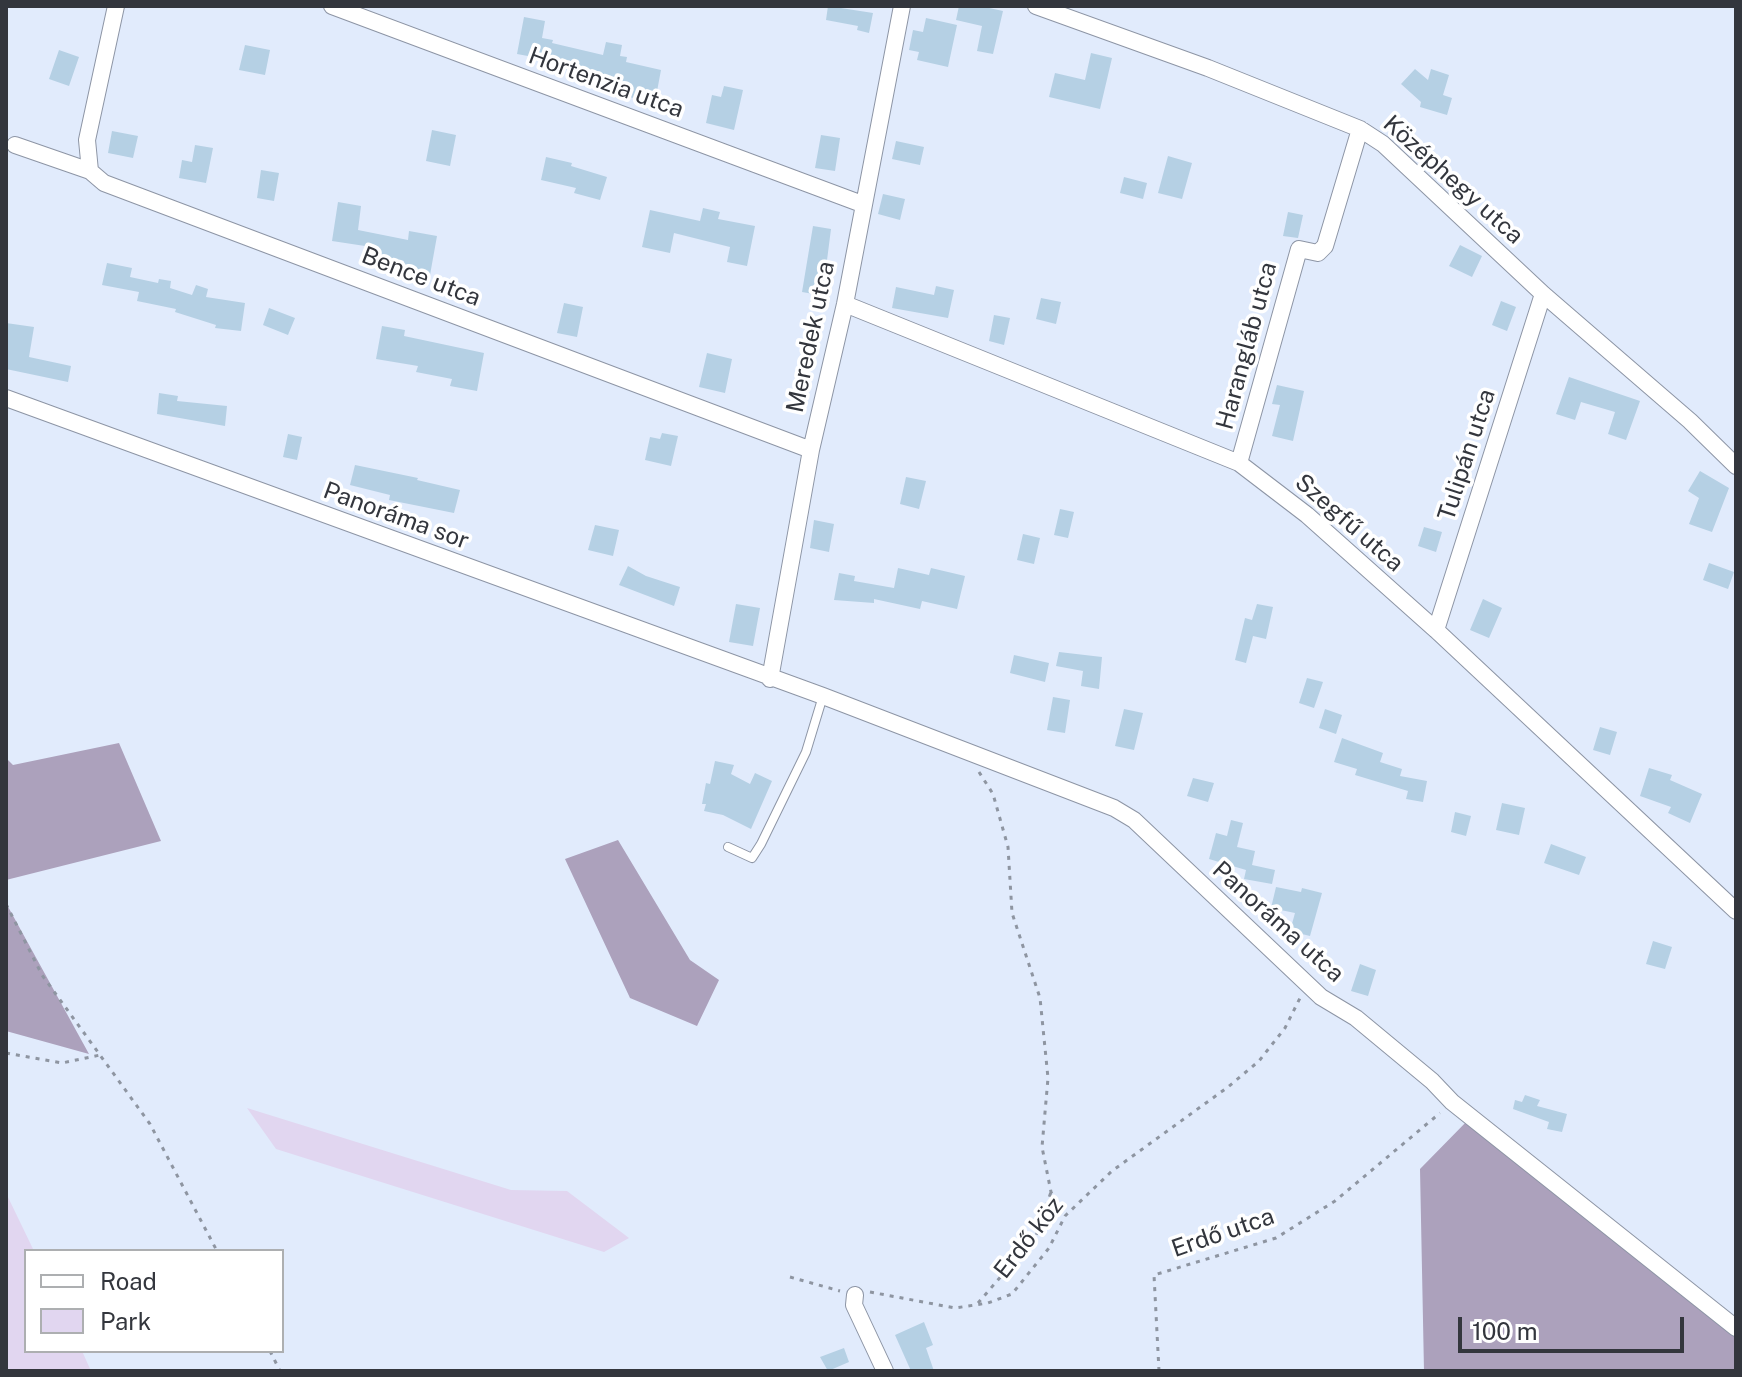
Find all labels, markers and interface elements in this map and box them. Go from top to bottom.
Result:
street label: Hortenzia utca [525,42,687,124]
street label: Középhegy utca [1377,110,1529,250]
street label: Bence utca [357,241,485,313]
street label: Meredek utca [781,259,841,415]
street label: Harangláb utca [1211,259,1283,433]
street label: Tulipán utca [1432,386,1502,524]
street label: Szegfű utca [1289,468,1409,578]
street label: Panoráma sor [319,476,473,556]
street label: Panoráma utca [1206,855,1350,989]
street label: Erdő köz [988,1192,1070,1284]
street label: Erdő utca [1168,1202,1278,1264]
legend [24,1249,284,1353]
text: Road [100,1267,157,1295]
scale bar [1462,1301,1688,1351]
text: Park [100,1307,151,1335]
text: 100 m [1472,1317,1538,1345]

